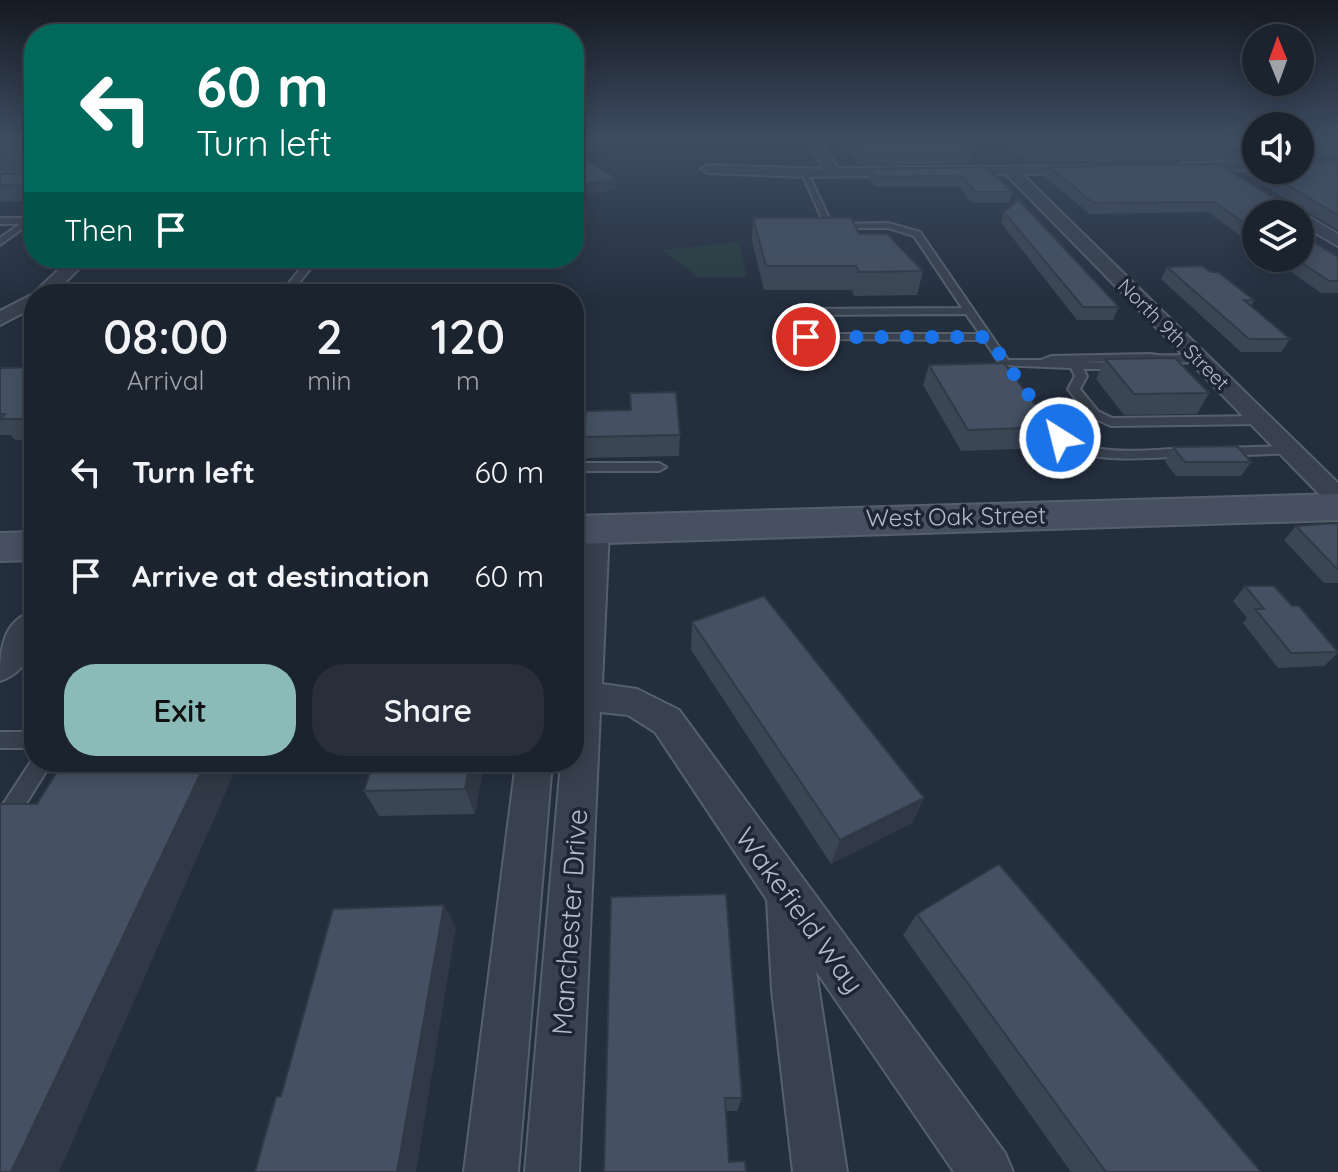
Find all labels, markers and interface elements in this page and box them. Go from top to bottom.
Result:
north arrow [1242,24,1314,96]
map controls [1242,24,1314,272]
text: 60 m [196,51,329,121]
icon: left [64,56,168,160]
button: sound [1242,112,1314,184]
text: Turn left [196,120,332,165]
button: layers [1242,200,1314,272]
icon: arrive [149,208,193,252]
text: Then [64,211,133,249]
street label: North 9th Street [1113,273,1235,395]
pin [772,303,840,371]
text: 08:00 [103,306,228,366]
text: 2 [316,306,343,366]
text: 120 [430,306,505,366]
icon: arrive [784,315,828,359]
text: Arrival [127,364,205,397]
text: min [307,364,352,397]
text: m [456,364,480,397]
position arrow [1018,396,1102,480]
icon: left [64,450,108,494]
text: Turn left [132,453,255,491]
text: 60 m [474,453,544,491]
street label: West Oak Street [866,499,1046,533]
icon: arrive [64,554,108,598]
text: Arrive at destination [132,557,430,595]
text: 60 m [474,557,544,595]
button: Exit [64,664,296,756]
button: Share [312,664,544,756]
street label: Manchester Drive [544,808,594,1036]
street label: Wakefield Way [728,820,872,1000]

